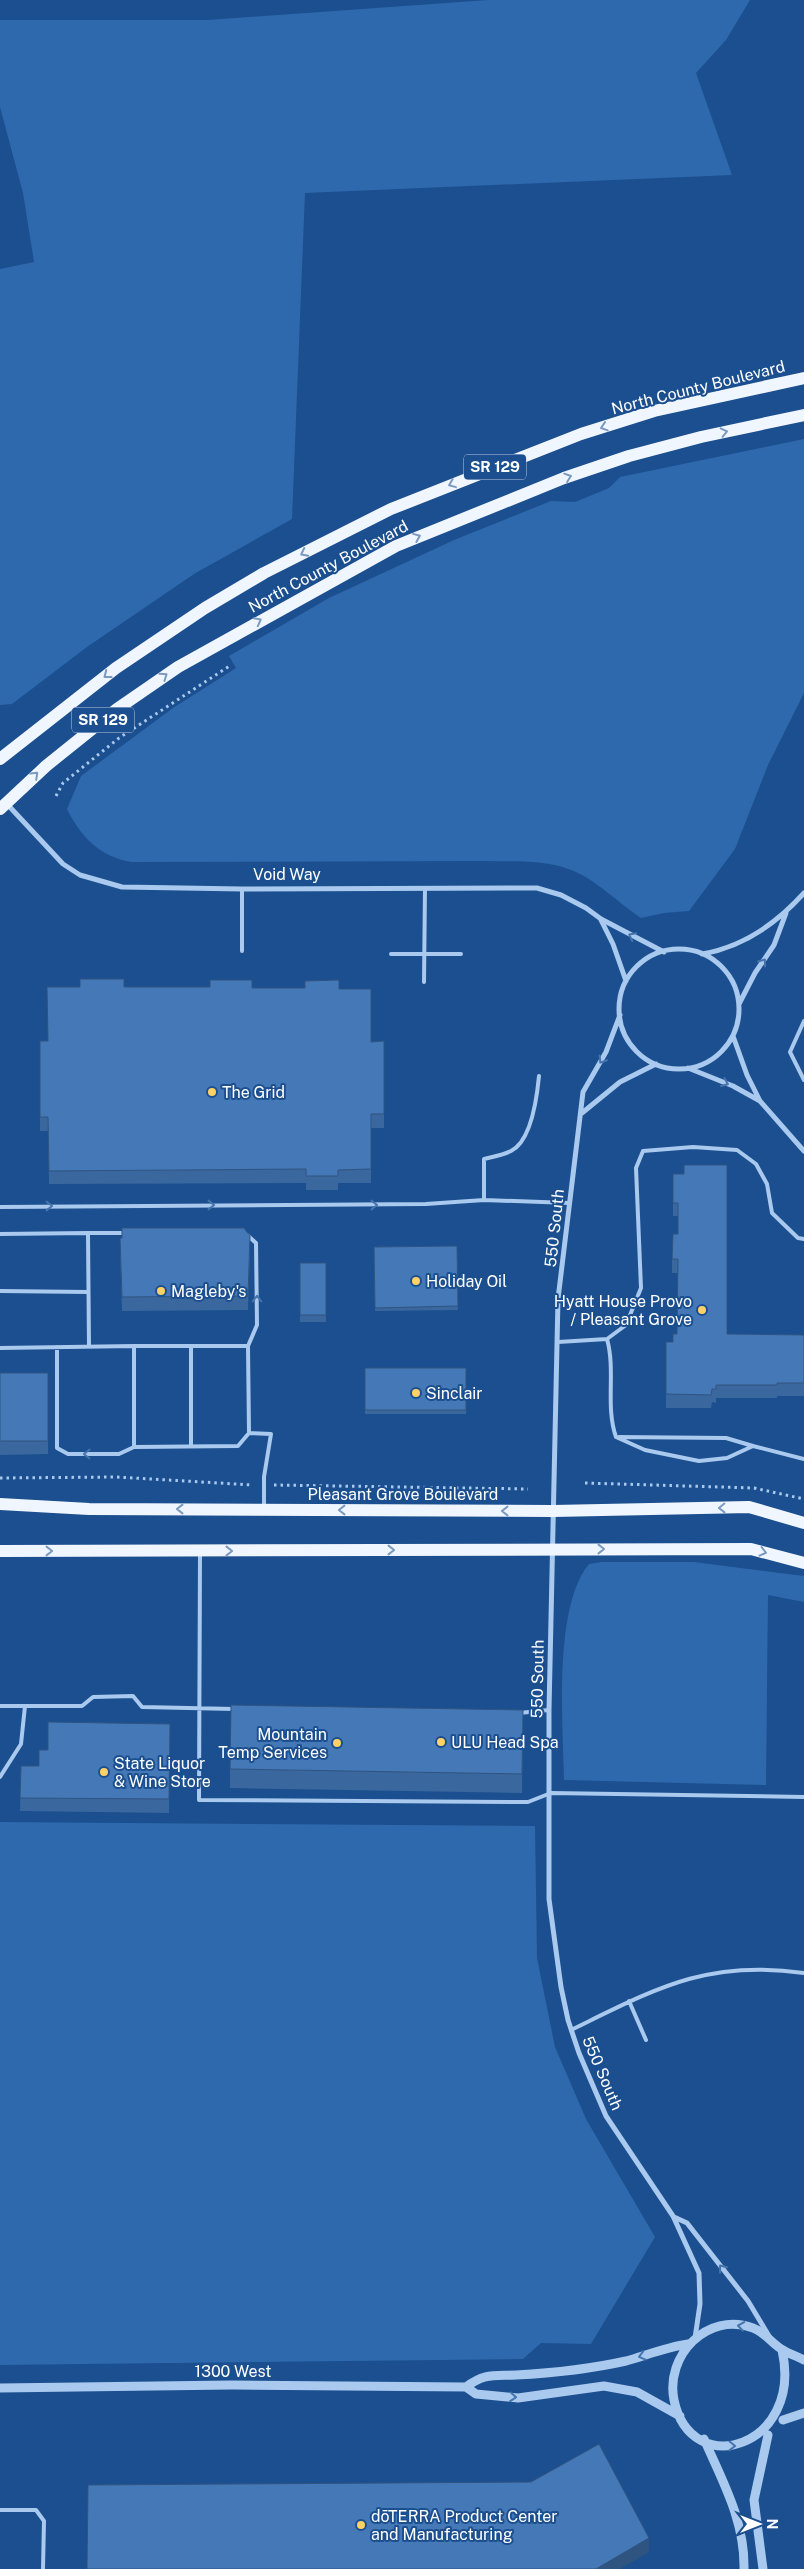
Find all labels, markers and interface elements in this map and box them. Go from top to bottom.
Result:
street label: North County Boulevard [609,357,787,418]
one-way arrow [600,422,608,432]
one-way arrow [720,427,729,438]
road number: SR 129 [464,454,526,480]
one-way arrow [564,473,572,483]
one-way arrow [448,478,457,489]
street label: North County Boulevard [245,516,411,617]
one-way arrow [412,533,421,543]
one-way arrow [301,547,310,557]
one-way arrow [253,617,262,627]
one-way arrow [104,670,113,678]
one-way arrow [159,673,168,683]
road number: SR 129 [72,708,134,732]
one-way arrow [30,772,39,781]
street label: Void Way [253,865,321,884]
one-way arrow [629,932,638,942]
one-way arrow [757,958,766,968]
one-way arrow [598,1054,608,1063]
one-way arrow [720,1077,729,1087]
place label: The Grid [222,1083,285,1102]
marker: The Grid [206,1086,218,1098]
street label: 550 South [541,1188,568,1268]
one-way arrow [208,1200,215,1210]
one-way arrow [370,1200,378,1210]
one-way arrow [45,1201,53,1211]
place label: Holiday Oil [426,1272,507,1291]
marker: Holiday Oil [410,1275,422,1287]
place label: Magleby's [171,1282,246,1301]
marker: Magleby's [155,1285,167,1297]
place label: Hyatt House Provo / Pleasant Grove [554,1292,692,1329]
one-way arrow [252,1294,262,1302]
marker: Hyatt House Provo / Pleasant Grove [696,1304,708,1316]
place label: Sinclair [426,1384,483,1403]
marker: Sinclair [410,1387,422,1399]
one-way arrow [83,1449,90,1459]
street label: Pleasant Grove Boulevard [308,1485,498,1504]
one-way arrow [718,1503,726,1513]
one-way arrow [175,1504,183,1514]
one-way arrow [338,1505,346,1515]
one-way arrow [500,1506,508,1516]
one-way arrow [598,1544,605,1554]
one-way arrow [388,1545,395,1555]
one-way arrow [46,1546,53,1556]
one-way arrow [225,1546,233,1556]
one-way arrow [759,1546,768,1557]
street label: 550 South [527,1640,548,1718]
place label: Mountain Temp Services [218,1725,327,1762]
place label: ULU Head Spa [451,1733,559,1752]
marker: ULU Head Spa [435,1736,447,1748]
marker: Mountain Temp Services [331,1737,343,1749]
place label: State Liquor & Wine Store [114,1754,211,1791]
marker: State Liquor & Wine Store [98,1766,110,1778]
street label: 550 South [578,2033,627,2113]
one-way arrow [719,2264,728,2274]
one-way arrow [737,2322,746,2332]
one-way arrow [638,2351,646,2361]
street label: 1300 West [194,2362,272,2381]
one-way arrow [509,2392,517,2403]
one-way arrow [728,2441,736,2451]
north arrow [734,2499,784,2549]
place label: dōTERRA Product Center and Manufacturing [371,2507,558,2544]
marker: dōTERRA Product Center and Manufacturing [355,2519,367,2531]
text: N [764,2519,780,2529]

